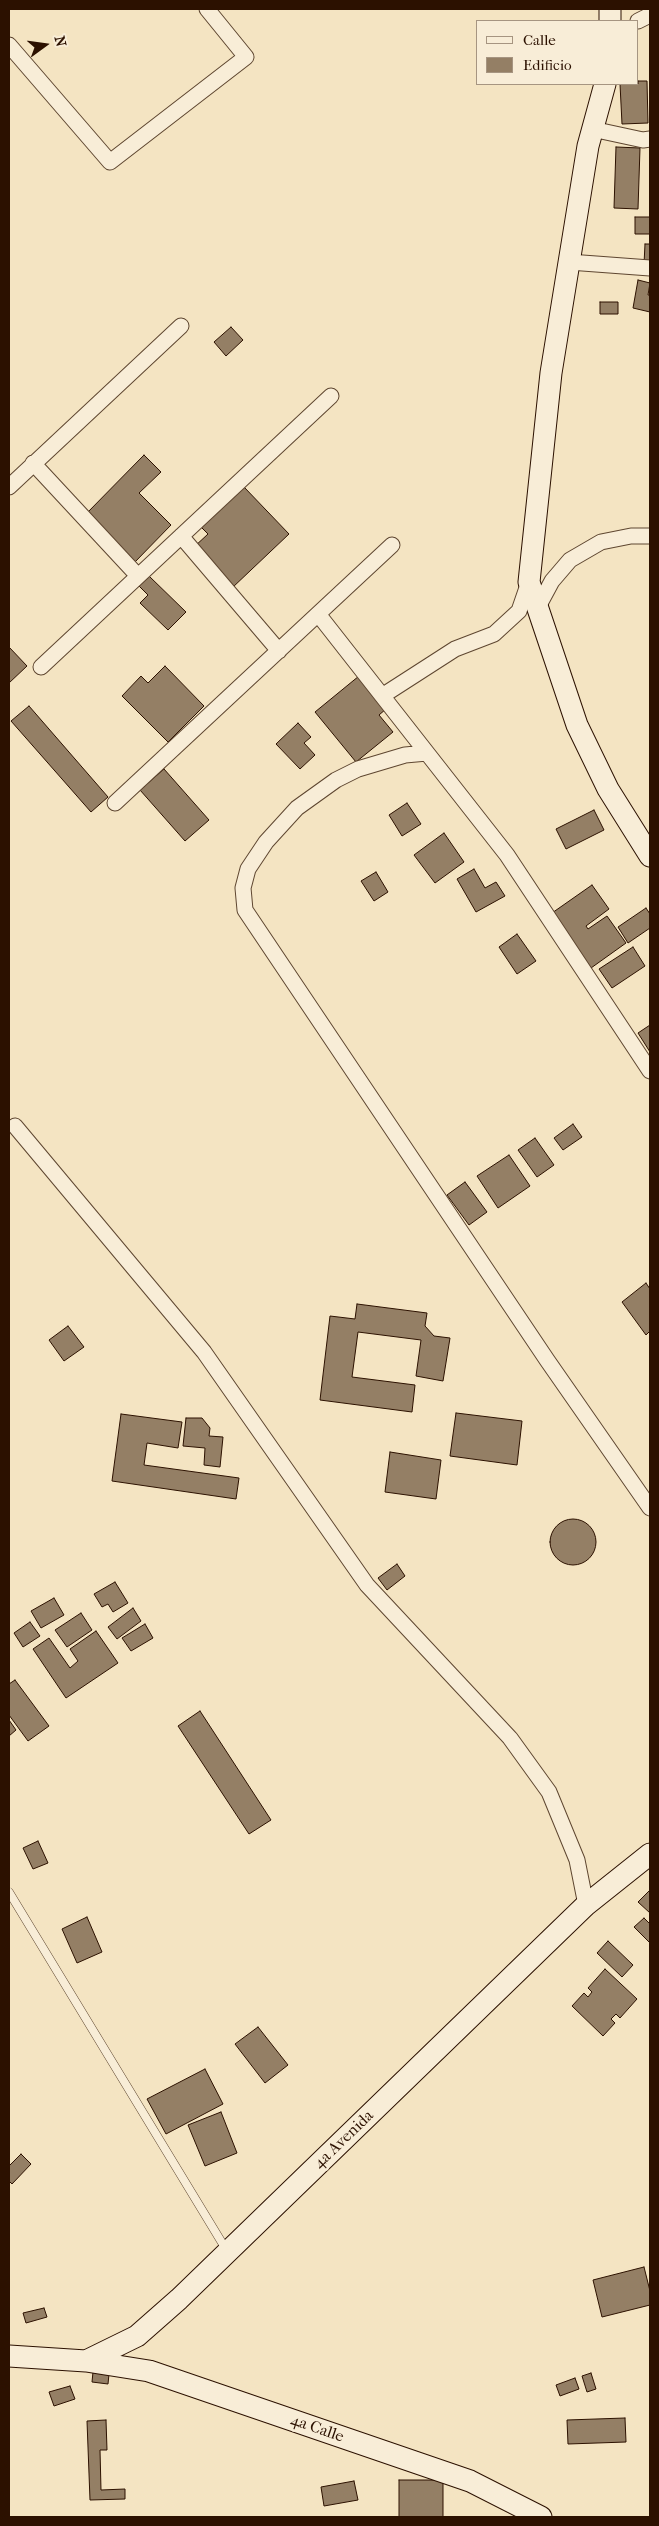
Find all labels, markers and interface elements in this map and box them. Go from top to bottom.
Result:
north arrow [20,20,70,70]
legend [477,20,639,85]
text: Calle [523,31,556,49]
text: N [51,34,70,48]
text: Edificio [523,56,572,74]
street label: 4a Avenida [310,2107,378,2173]
street label: 4a Calle [288,2411,346,2447]

